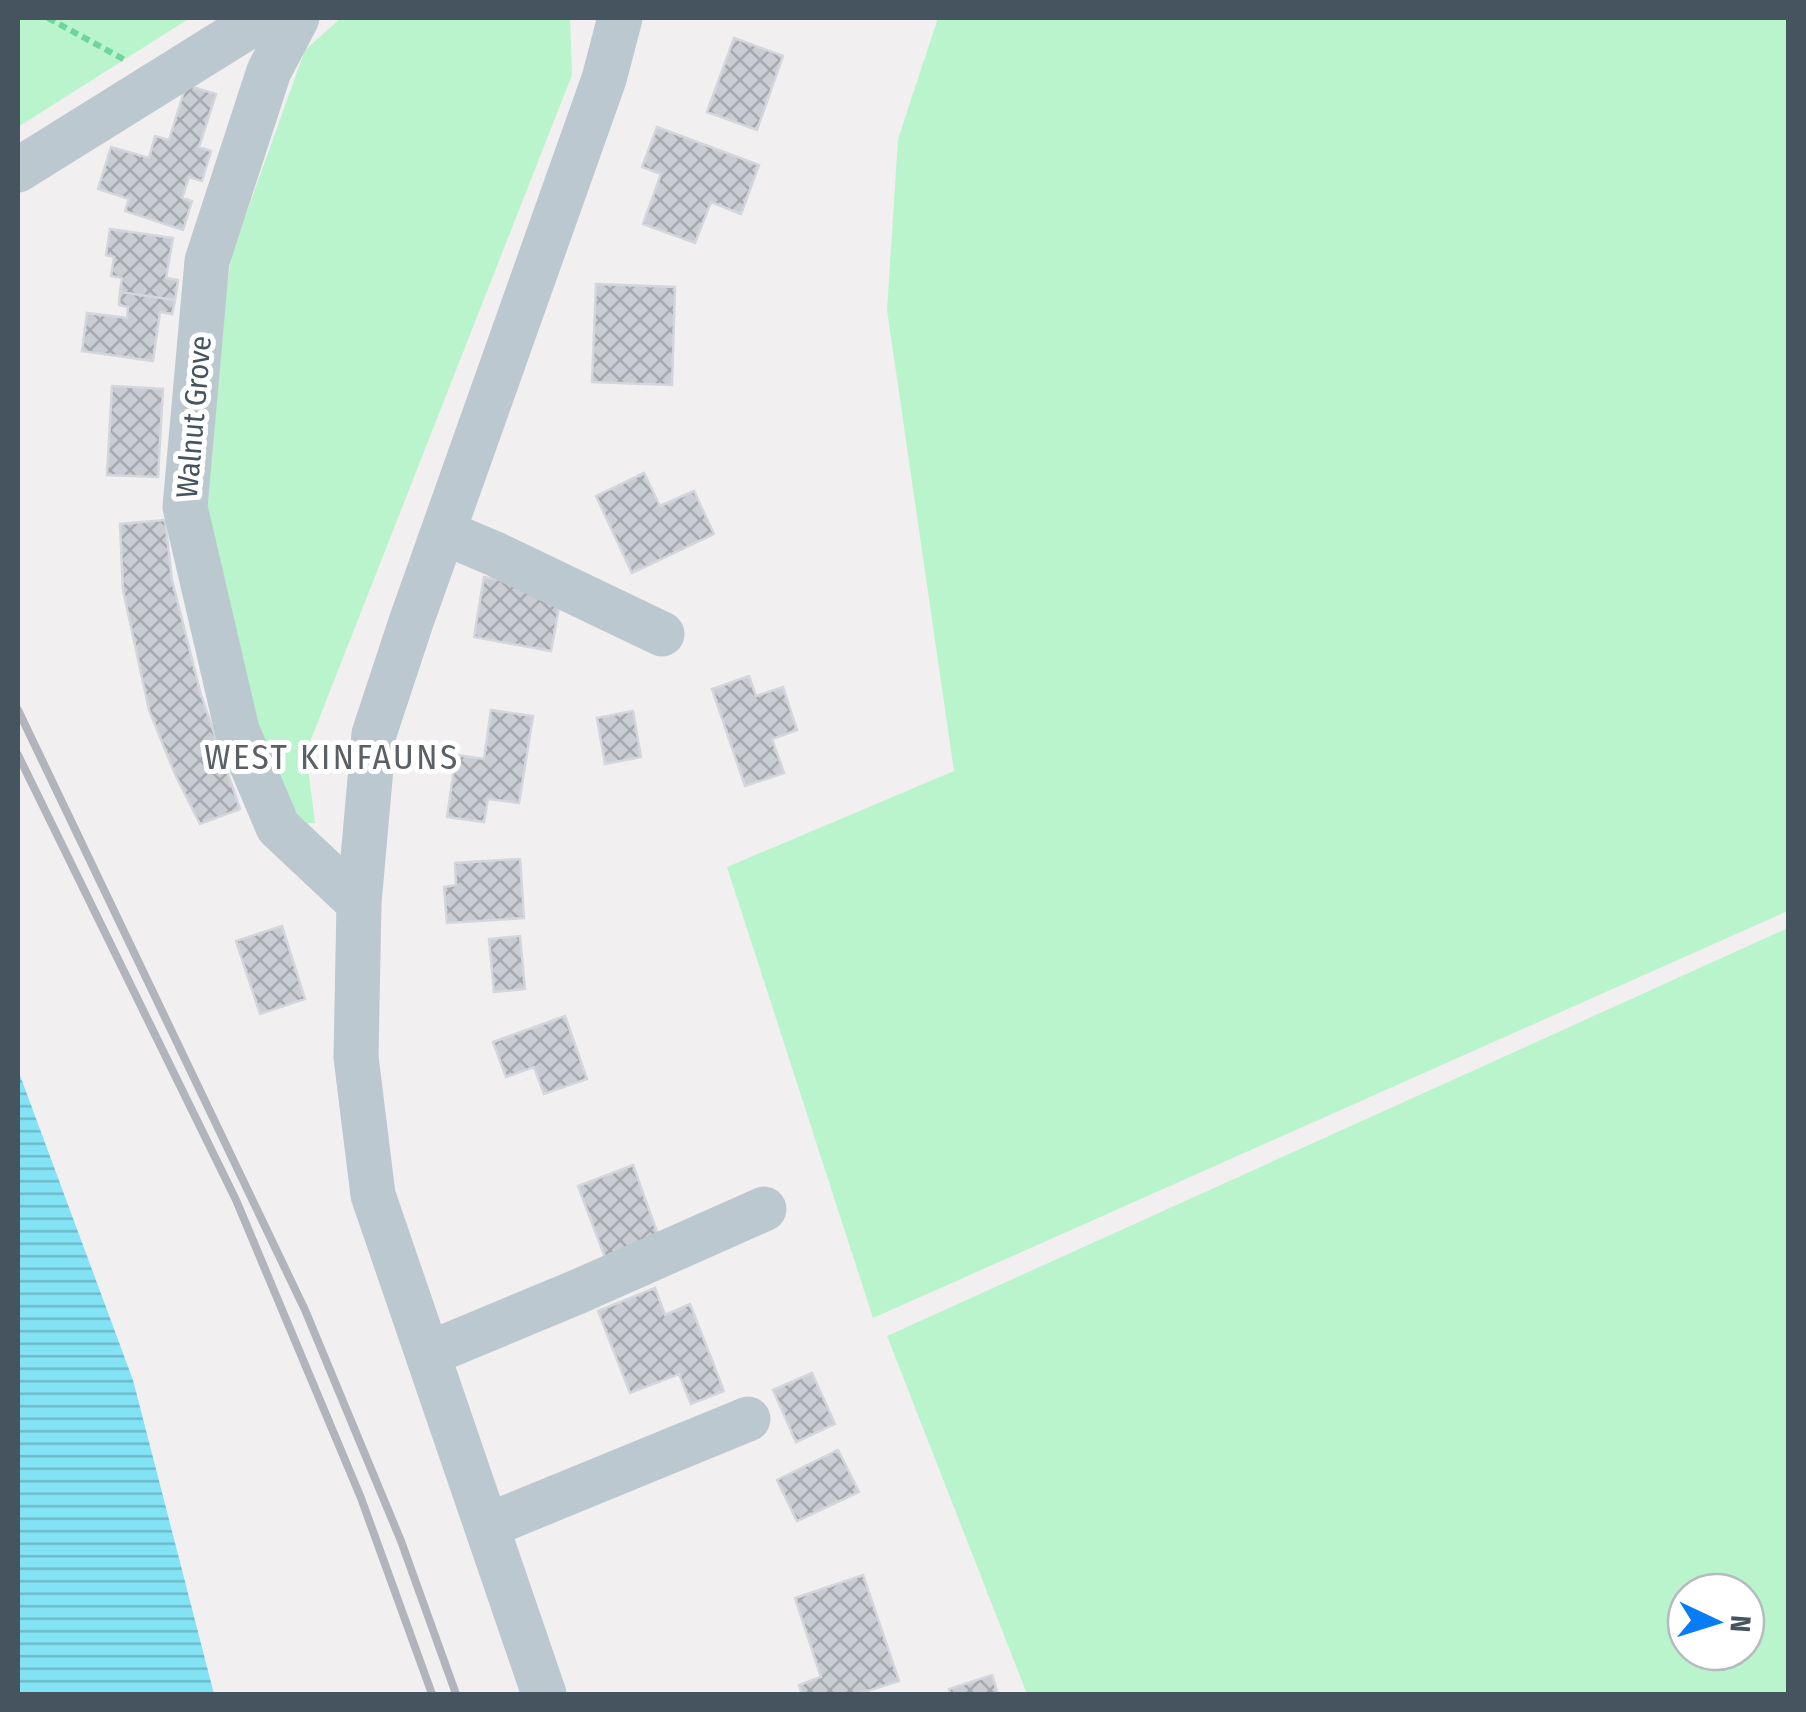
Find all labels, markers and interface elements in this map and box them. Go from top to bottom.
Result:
street label: Walnut Grove [169,334,219,500]
district label: WEST KINFAUNS [204,736,460,778]
north arrow [1666,1572,1766,1672]
text: N [1723,1614,1757,1633]

